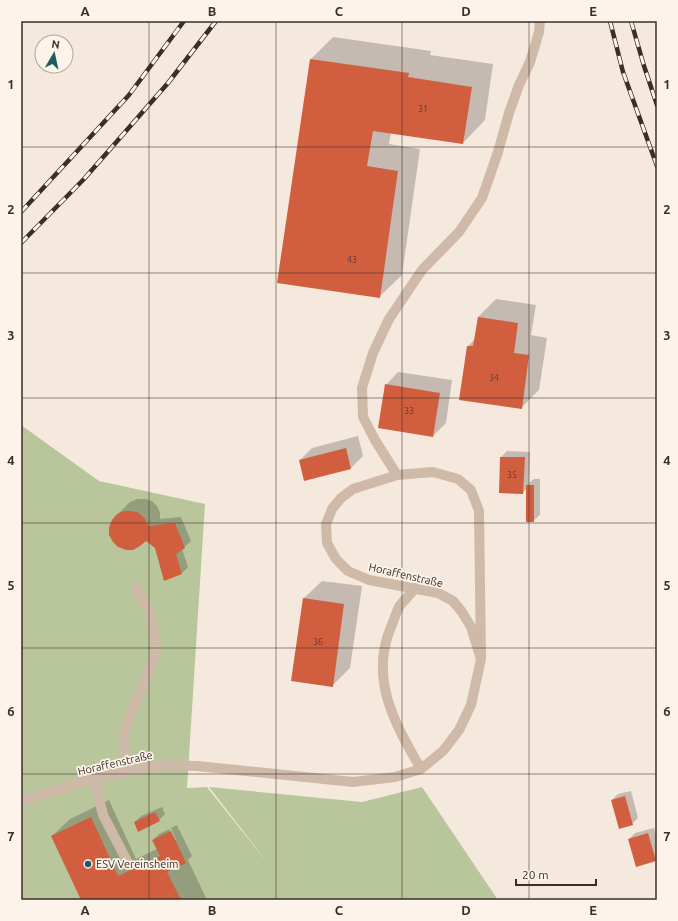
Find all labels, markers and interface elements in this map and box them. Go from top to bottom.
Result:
text: A [80,4,90,18]
text: B [208,4,217,18]
text: C [335,4,344,18]
text: D [461,4,471,18]
text: E [589,4,597,18]
north arrow [34,34,74,74]
text: N [51,38,61,51]
text: 1 [7,77,15,91]
text: 1 [663,77,671,91]
house number: 31 [418,104,428,114]
text: 2 [7,202,15,216]
text: 2 [663,202,671,216]
house number: 43 [347,255,357,265]
text: 3 [7,328,15,342]
text: 3 [663,328,671,342]
house number: 34 [489,373,499,383]
house number: 33 [404,406,414,416]
text: 4 [7,453,15,467]
text: 4 [663,453,671,467]
house number: 35 [507,470,517,480]
street label: Horaffenstraße [367,561,445,589]
text: 5 [7,578,15,592]
text: 5 [663,578,671,592]
house number: 36 [313,637,323,647]
text: 6 [7,704,15,718]
text: 6 [663,704,671,718]
street label: Horaffenstraße [76,749,154,777]
text: 7 [7,829,15,843]
text: 7 [663,829,671,843]
place label: ESV Vereinsheim [96,858,179,870]
marker: ESV Vereinsheim [83,859,93,869]
scale bar [516,861,596,887]
text: 20 m [522,868,549,881]
text: A [80,903,90,917]
text: B [208,903,217,917]
text: C [335,903,344,917]
text: D [461,903,471,917]
text: E [589,903,597,917]

